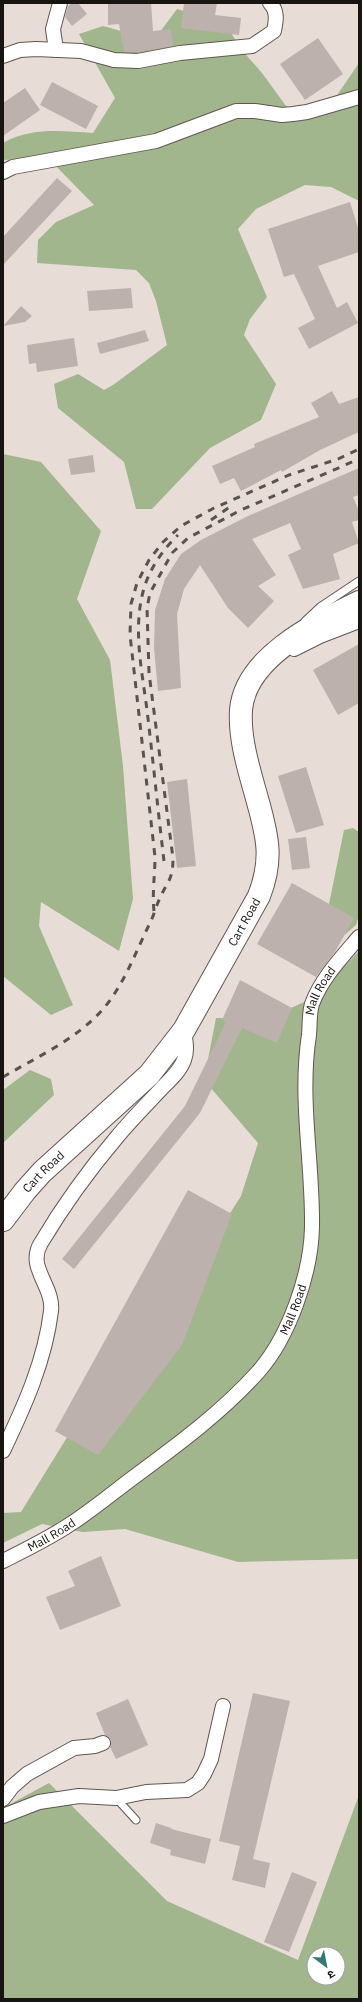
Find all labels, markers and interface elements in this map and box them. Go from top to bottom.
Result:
street label: Cart Road [224,895,263,949]
street label: Mall Road [302,963,339,1016]
street label: Cart Road [19,1148,67,1196]
street label: Mall Road [276,1282,309,1337]
street label: Mall Road [25,1515,78,1554]
north arrow [306,1946,346,1986]
text: उ [324,1967,338,1982]

